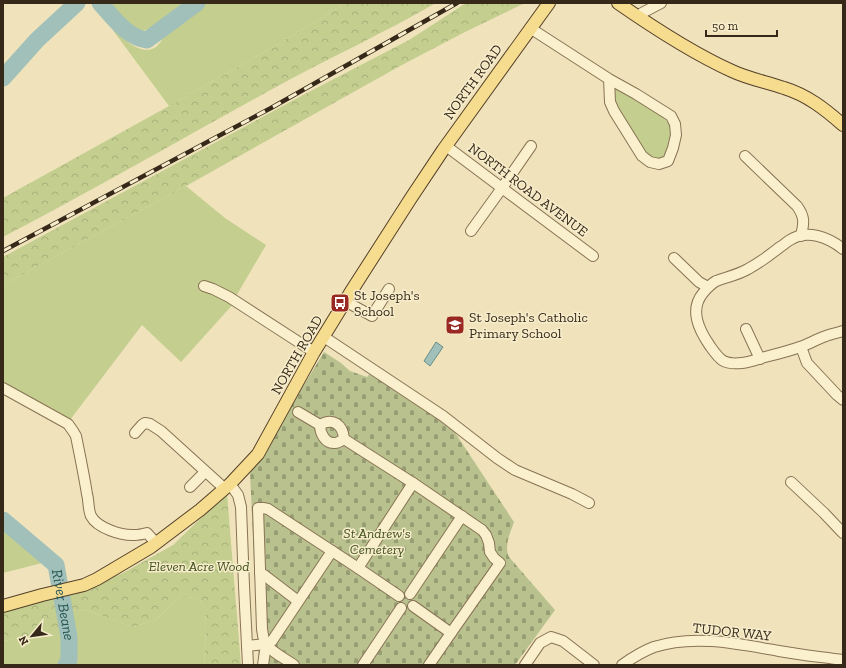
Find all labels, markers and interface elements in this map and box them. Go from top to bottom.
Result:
scale bar [706,12,777,38]
text: 50 m [712,19,739,33]
street label: NORTH ROAD [440,41,506,123]
street label: NORTH ROAD AVENUE [465,140,591,240]
place label: St Joseph's School [354,287,420,320]
bus stop icon: St Joseph's School [329,292,351,314]
place label: St Joseph's Catholic Primary School [469,309,588,342]
street label: NORTH ROAD [268,312,327,398]
school or university icon: St Joseph's Catholic Primary School [444,314,466,336]
park label: St Andrew's Cemetery [343,525,411,558]
park label: Eleven Acre Wood [149,558,249,575]
water label: River Beane [48,568,78,640]
north arrow [12,616,52,656]
street label: TUDOR WAY [692,619,773,645]
text: N [16,633,31,647]

